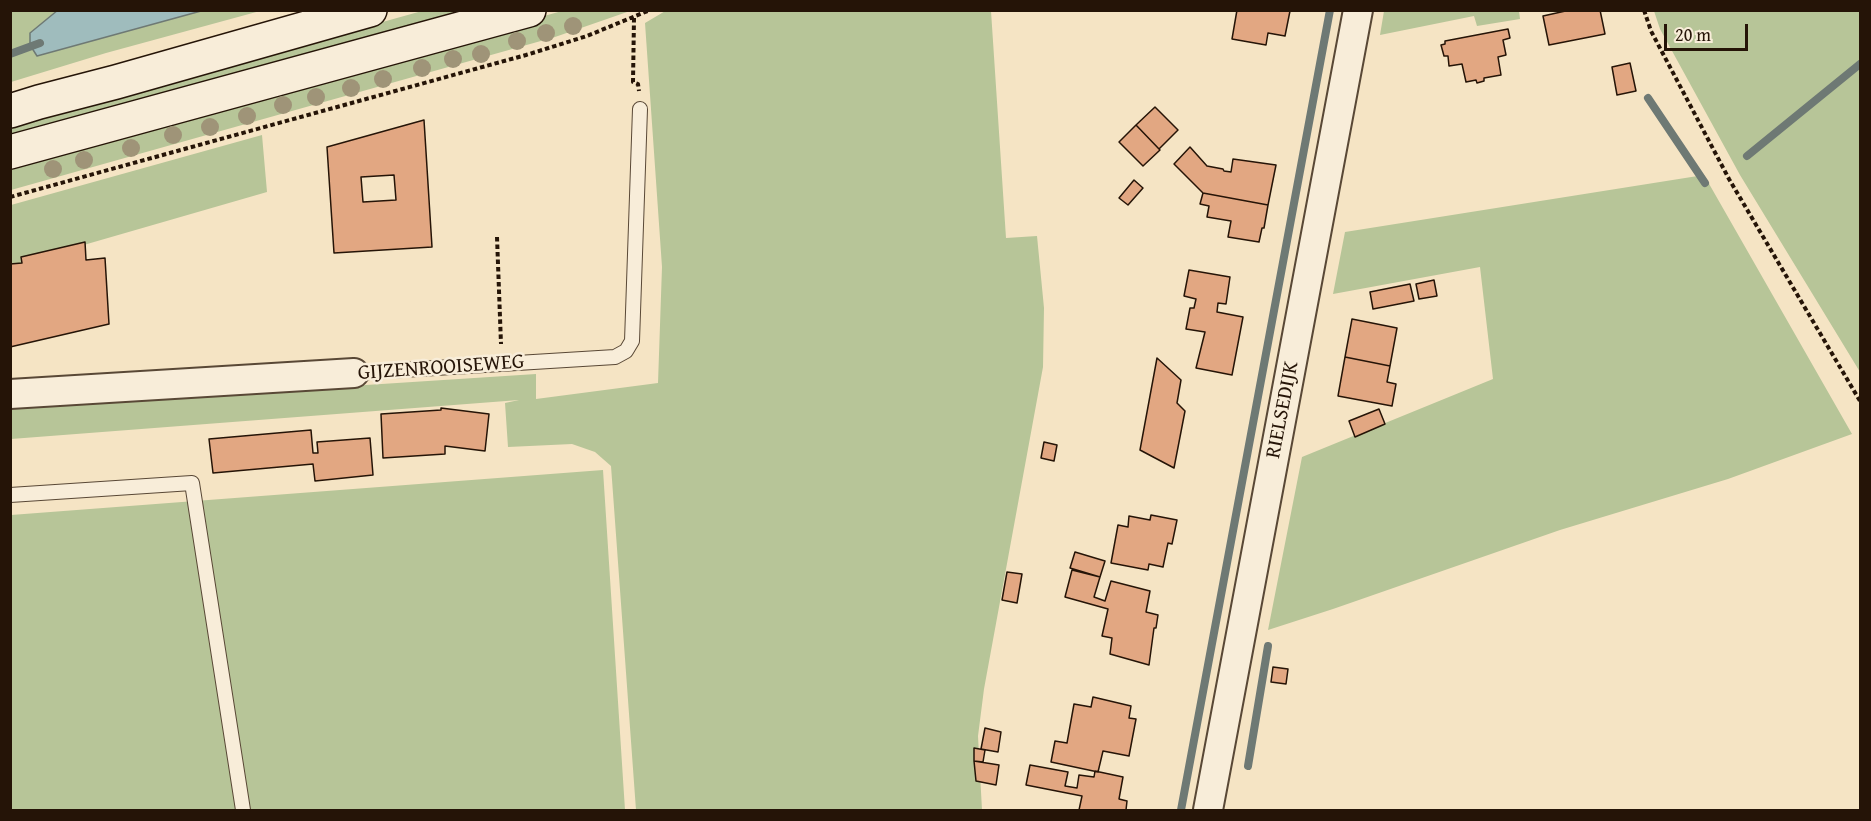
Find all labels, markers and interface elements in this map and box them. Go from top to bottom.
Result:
scale bar [1667,12,1751,50]
text: 20 m [1675,21,1711,48]
street label: GIJZENROOISEWEG [357,350,525,386]
street label: RIELSEDIJK [1261,359,1305,461]

